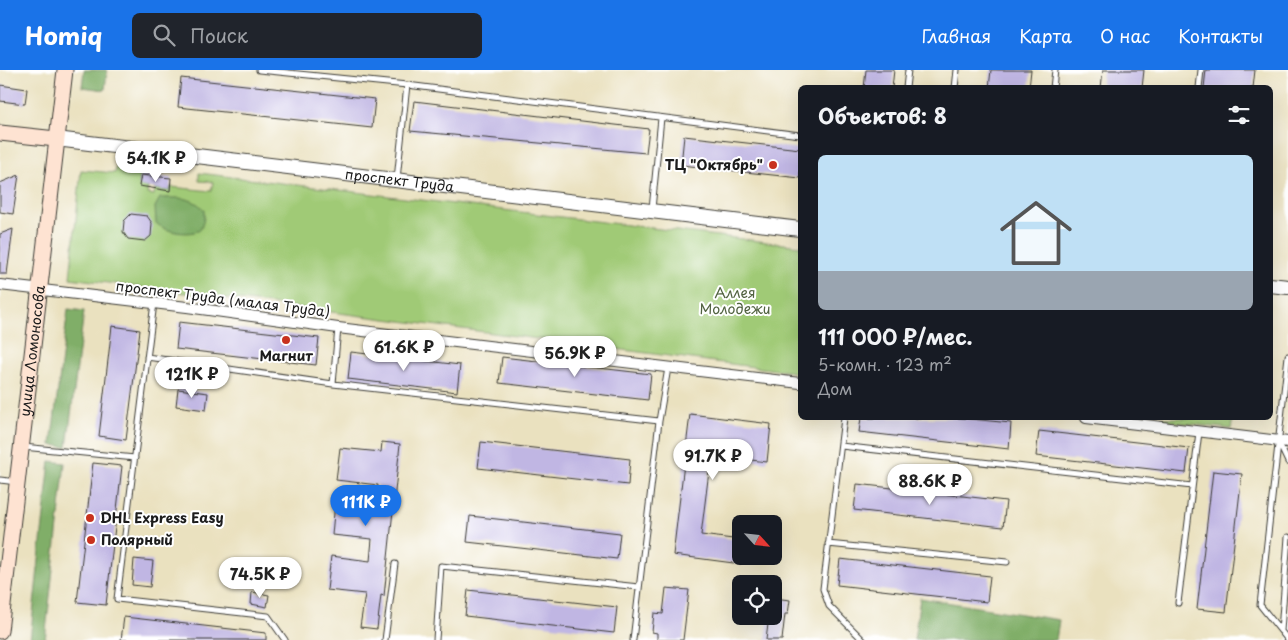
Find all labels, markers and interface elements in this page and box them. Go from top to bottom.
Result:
search box [132,13,482,58]
text: Homiq [25,17,102,53]
icon: search [150,21,178,49]
text: Поиск [190,21,248,49]
text: Главная [922,22,991,49]
text: Карта [1019,22,1072,49]
text: О нас [1100,22,1150,49]
text: Контакты [1178,22,1263,49]
text: Объектов: 8 [818,99,947,131]
icon: filters [1225,101,1253,129]
pin: 54.1K ₽ [110,140,202,183]
text: 54.1K ₽ [126,145,186,169]
place label: ТЦ "Октябрь" [665,154,763,175]
marker: ТЦ "Октябрь" [767,159,779,171]
street label: проспект Труда [344,163,456,197]
icon: home [991,188,1081,278]
street label: проспект Труда (малая Труда) [115,275,331,322]
park label: Аллея Молодежи [700,282,770,319]
street label: улица Ломоносова [14,284,50,418]
text: 111 000 ₽/мес. [818,320,973,352]
pin: 61.6K ₽ [358,330,450,372]
marker: Магнит [280,334,292,346]
text: 61.6K ₽ [374,334,434,358]
pin: 56.9K ₽ [529,336,621,378]
text: 56.9K ₽ [545,340,605,364]
place label: Магнит [259,345,313,366]
text: 5-комн. · 123 m² [818,352,952,376]
pin: 121K ₽ [151,356,233,399]
text: 121K ₽ [165,361,219,385]
text: Дом [818,376,852,400]
pin: 91.7K ₽ [667,438,759,481]
text: 91.7K ₽ [684,443,742,467]
pin: 88.6K ₽ [884,464,976,506]
text: 88.6K ₽ [898,468,962,492]
pin: 111K ₽ [325,484,407,527]
text: 111K ₽ [341,489,391,513]
place label: DHL Express Easy [100,507,224,528]
marker: DHL Express Easy [84,512,96,524]
north arrow [732,515,782,565]
map controls [732,515,782,625]
place label: Полярный [101,529,173,550]
marker: Полярный [85,534,97,546]
pin: 74.5K ₽ [214,556,306,599]
text: 74.5K ₽ [230,561,290,585]
button: locate [732,575,782,625]

